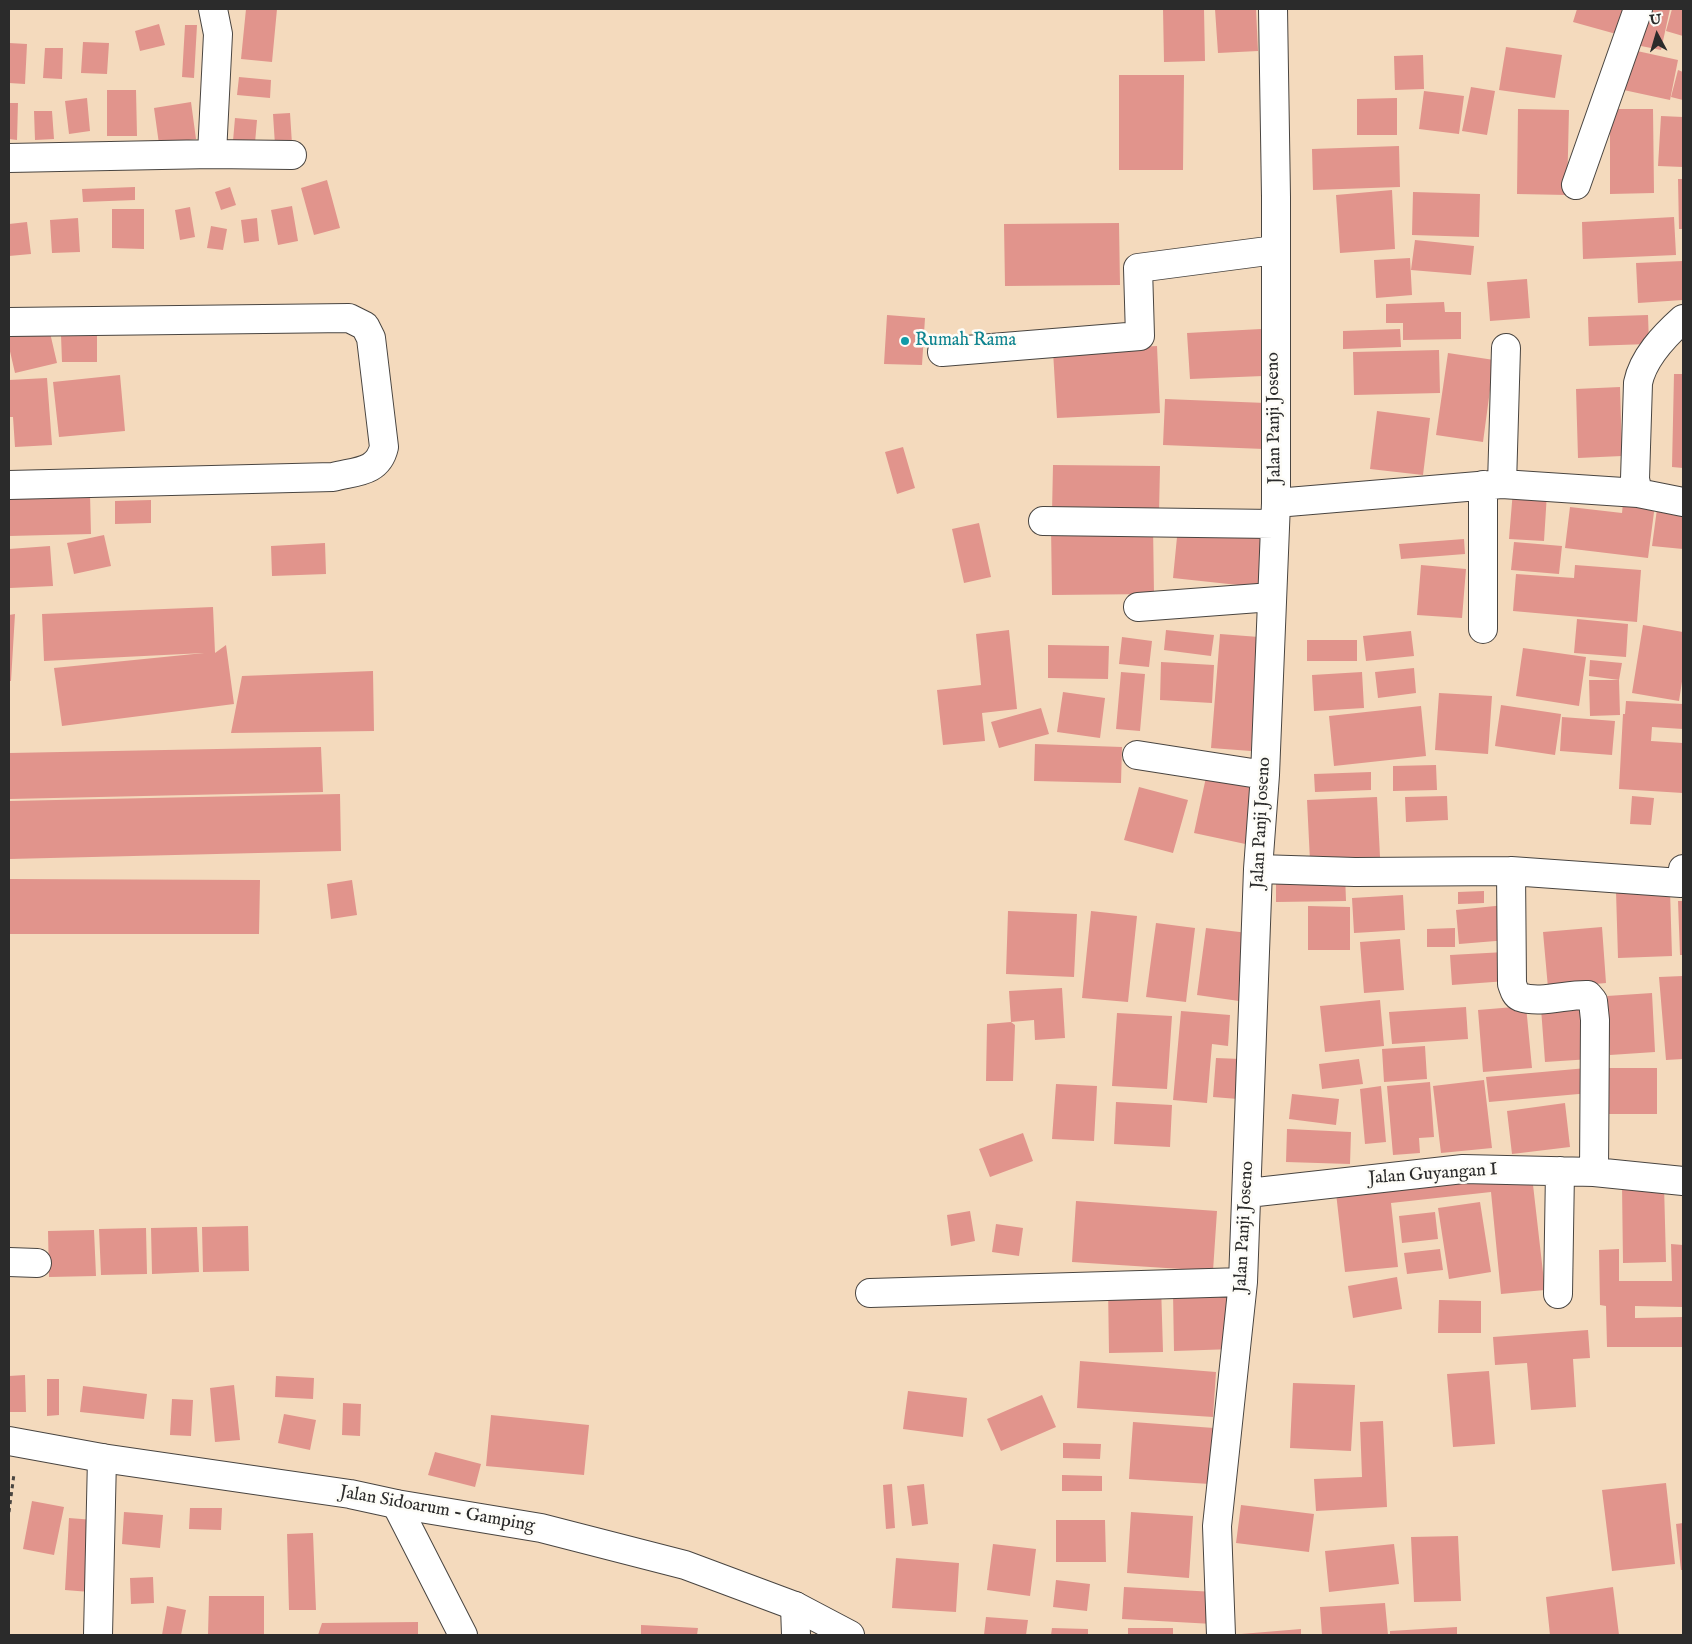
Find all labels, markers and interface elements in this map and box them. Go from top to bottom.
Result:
north arrow [1632,10,1682,60]
text: U [1649,11,1662,30]
place label: Rumah Rama [915,330,1016,352]
marker: Rumah Rama [899,335,911,347]
street label: Jalan Panji Joseno [1263,352,1287,484]
street label: Jalan Panji Joseno [1248,757,1276,889]
street label: Jalan Guyangan I [1368,1160,1498,1190]
street label: Jalan Panji Joseno [1231,1161,1259,1293]
street label: Jalan Sidoarum - Gamping [338,1482,536,1538]

